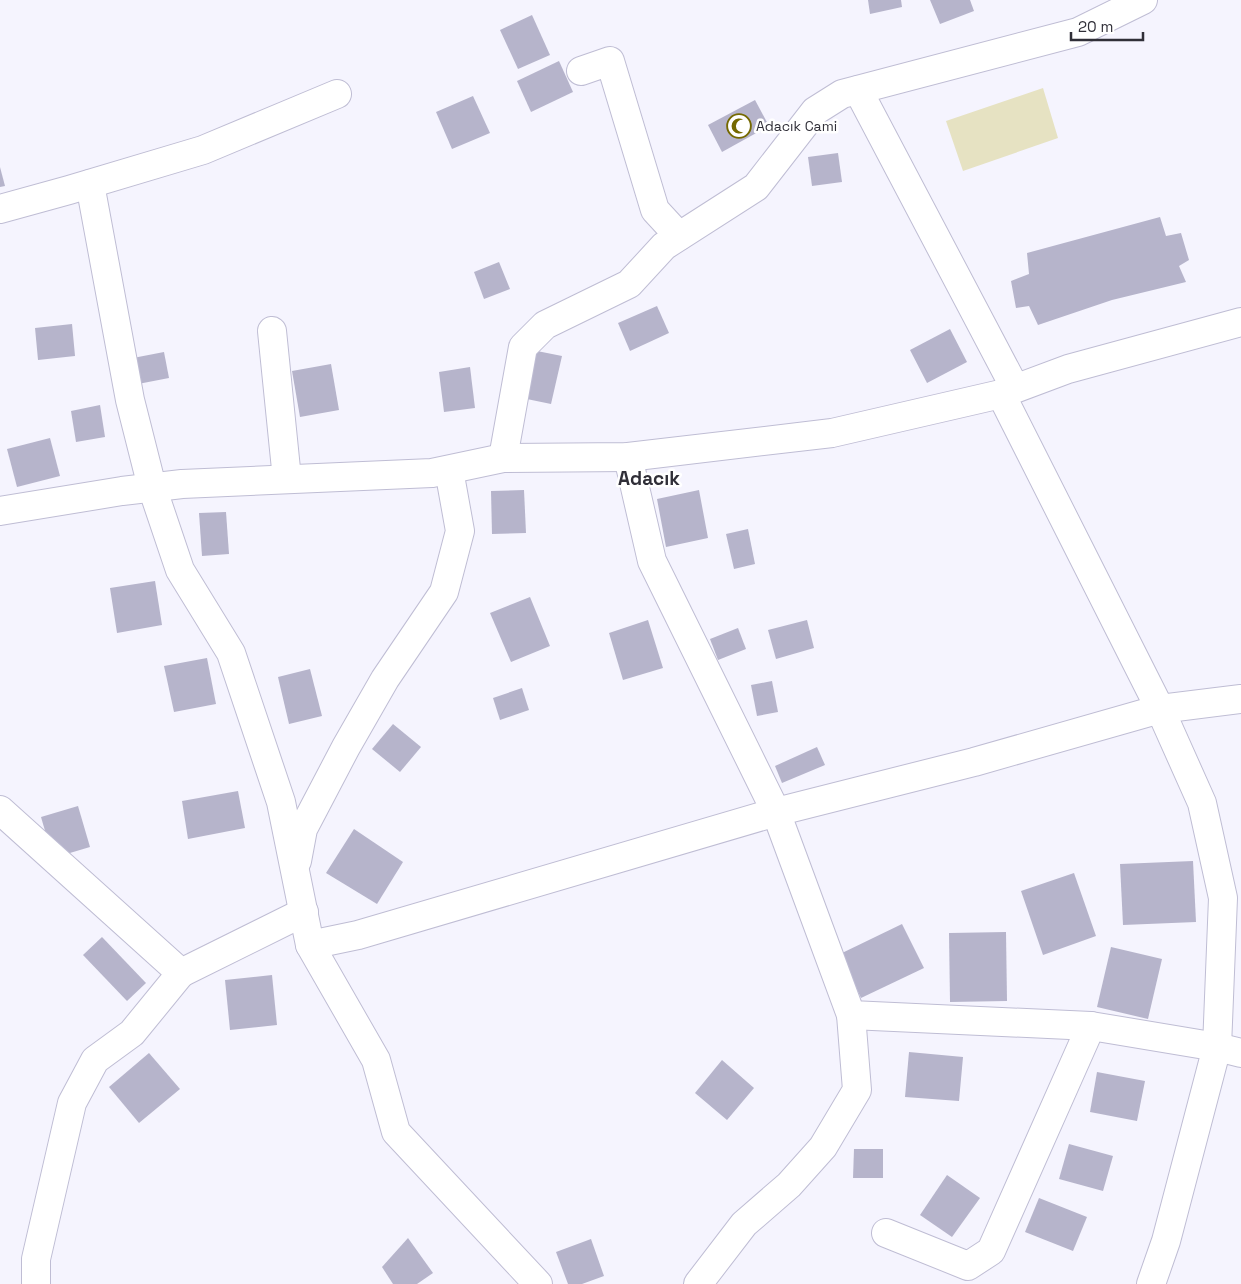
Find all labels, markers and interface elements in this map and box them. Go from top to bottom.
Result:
scale bar [1071,10,1144,42]
text: 20 m [1078,17,1113,36]
mosque icon: Adacık Cami [726,113,752,139]
place label: Adacık Cami [756,117,837,135]
district label: Adacık [618,466,680,491]

